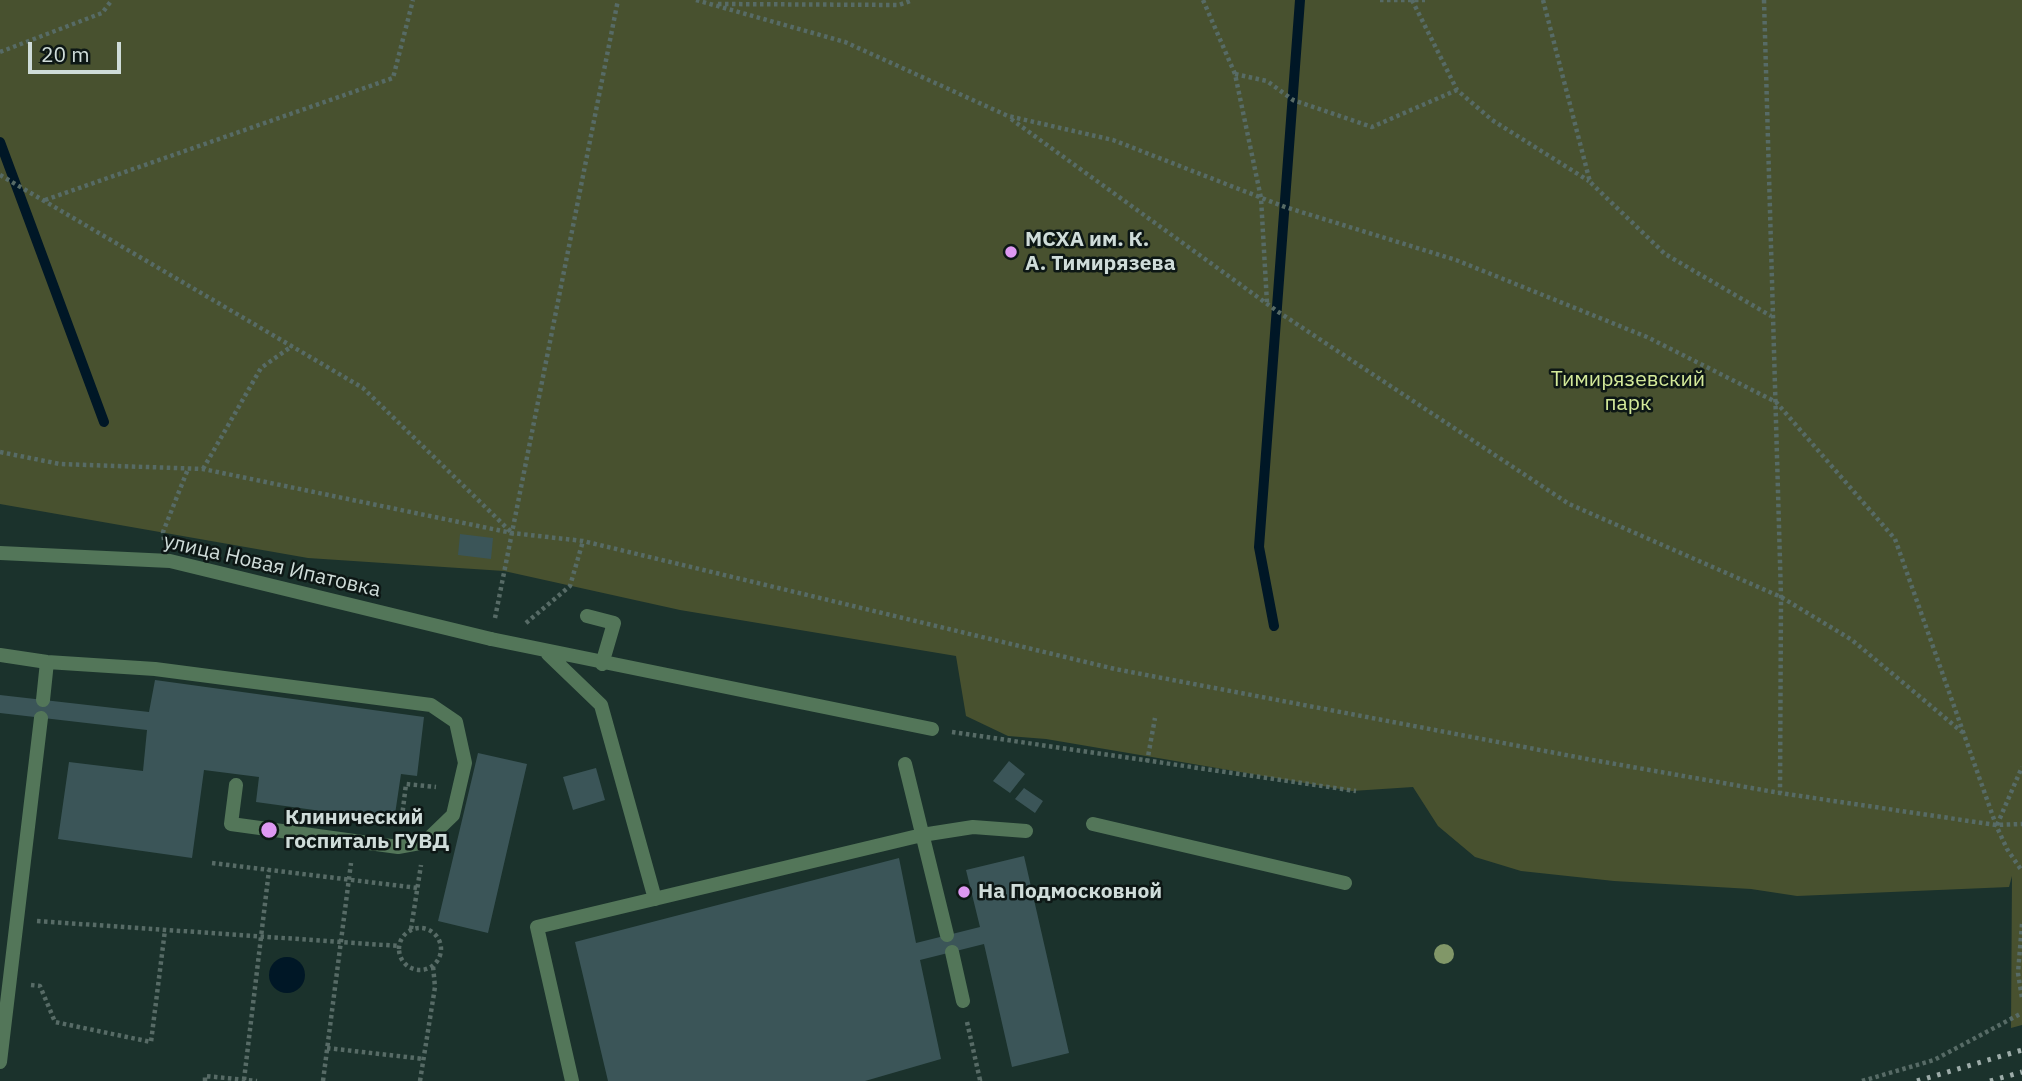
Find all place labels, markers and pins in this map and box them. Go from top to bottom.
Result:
place label: МСХА им. К. А. Тимирязева [1025,227,1176,277]
marker: МСХА им. К. А. Тимирязева [1003,244,1019,260]
place label: Клинический госпиталь ГУВД [285,805,449,855]
marker: Клинический госпиталь ГУВД [259,820,279,840]
place label: На Подмосковной [978,879,1162,905]
marker: На Подмосковной [956,884,972,900]

